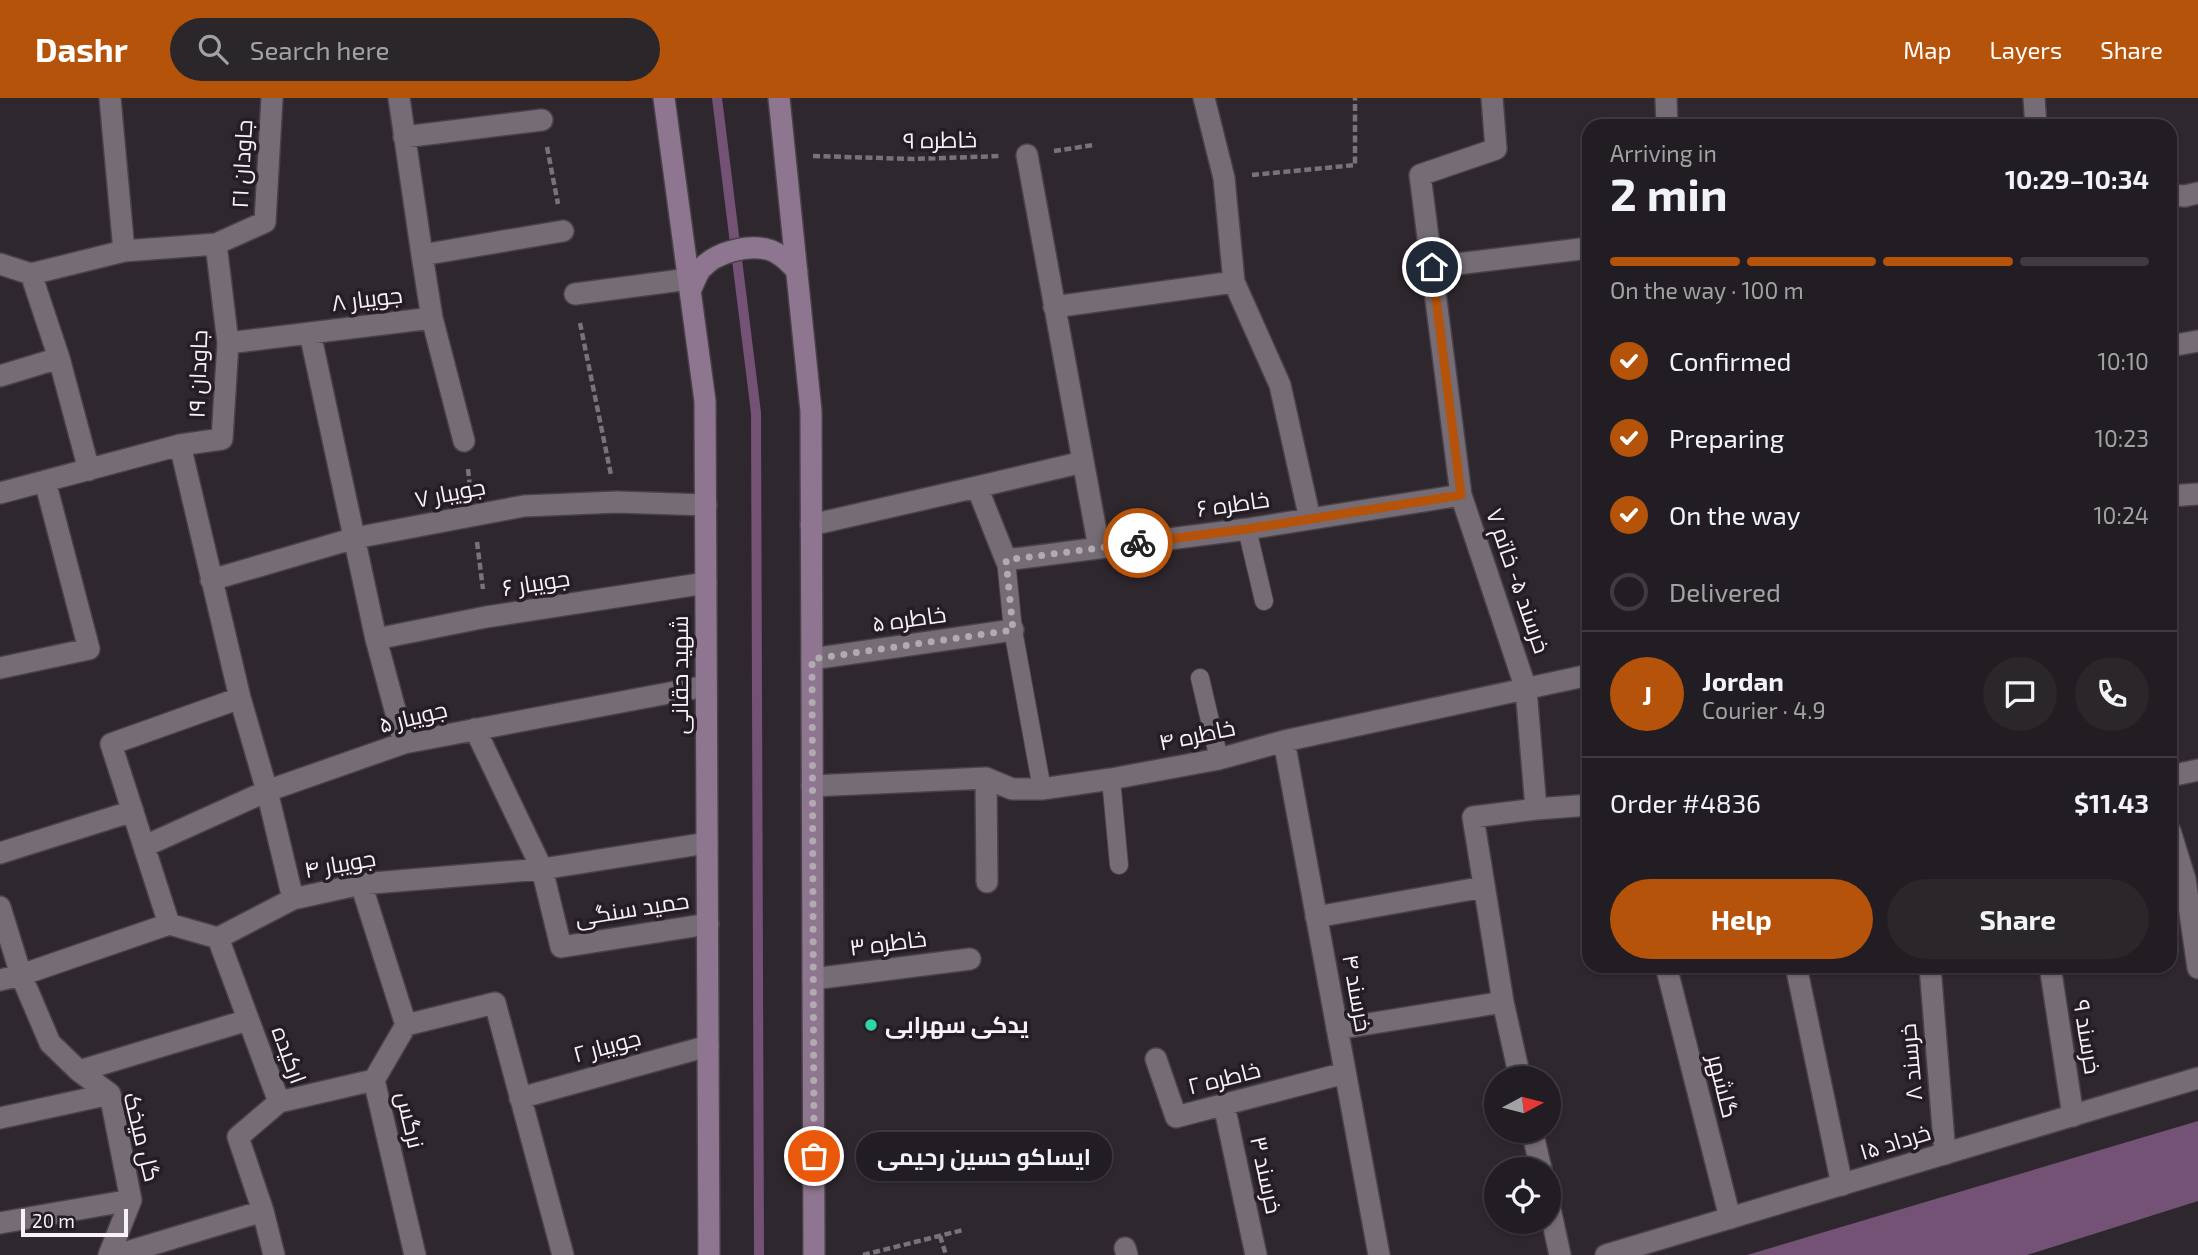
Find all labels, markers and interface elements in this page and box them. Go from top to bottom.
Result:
search box [170,18,660,81]
text: Dashr [35,29,128,69]
icon: search [194,30,232,68]
text: Search here [250,34,389,65]
text: Map [1903,35,1951,64]
text: Layers [1989,35,2062,64]
text: Share [2100,35,2163,64]
street label: جاودان ۲۱ [225,119,258,209]
street label: خاطره ۹ [903,124,977,154]
text: Arriving in [1610,139,1717,167]
text: 10:29–10:34 [2005,163,2149,194]
text: 2 min [1610,165,1728,220]
pin [1402,237,1462,297]
icon: home [1413,248,1451,286]
text: On the way · 100 m [1610,276,1804,304]
street label: جویبار ۸ [330,280,404,316]
street label: جاودان ۱۹ [181,329,214,419]
icon: check [1610,342,1648,380]
text: Confirmed [1669,345,1792,376]
text: 10:10 [2098,347,2149,375]
icon: check [1610,419,1648,457]
text: Preparing [1669,422,1784,453]
text: 10:23 [2095,424,2149,452]
street label: جویبار ۷ [412,471,487,513]
street label: خاطره ۶ [1195,484,1271,522]
icon: check [1610,496,1648,534]
text: On the way [1669,499,1800,530]
text: 10:24 [2093,501,2149,529]
street label: خرسند ۵- خاتم ۷ [1478,505,1557,658]
courier [1103,508,1173,578]
icon: bike [1119,524,1157,562]
street label: جویبار ۶ [500,563,572,601]
text: Delivered [1669,576,1781,607]
street label: خاطره ۵ [870,599,948,637]
street label: شهید حقانی [665,615,694,735]
button: chat [1983,657,2057,731]
button: phone [2075,657,2149,731]
text: Jordan [1702,665,1784,696]
text: J [1642,679,1652,710]
street label: جویبار ۵ [376,694,450,738]
text: Courier · 4.9 [1702,696,1826,724]
street label: خاطره ۴ [1156,712,1238,756]
text: Order #4836 [1610,787,1761,818]
text: $11.43 [2074,787,2149,818]
street label: جویبار ۴ [302,843,378,883]
button: Help [1610,879,1873,959]
button: Share [1887,879,2149,959]
street label: حمید سنگی [573,885,691,932]
street label: خاطره ۳ [848,923,928,961]
street label: خرسند ۴ [1337,952,1379,1034]
street label: خرسند ۹ [2068,998,2108,1076]
place label: یدکی سهرابی [885,1010,1029,1039]
marker: یدکی سهرابی [863,1017,879,1033]
street label: ارکیده [267,1022,313,1087]
street label: خرسند ۸ [1893,1022,1927,1102]
street label: جویبار ۲ [570,1023,644,1067]
street label: گلشهر [1701,1049,1745,1121]
street label: خاطره ۲ [1184,1054,1263,1100]
north arrow [1484,1066,1561,1143]
map controls [1484,1066,1561,1234]
street label: گل میخک [117,1089,168,1184]
street label: نرگس [390,1089,431,1151]
street label: ۱۵ خرداد [1856,1117,1934,1165]
pin [784,1126,844,1186]
callout: ایساکو حسین رحیمی [856,1132,1112,1180]
street label: خرسند ۳ [1245,1134,1289,1216]
icon: bag [795,1137,833,1175]
text: ایساکو حسین رحیمی [877,1142,1091,1170]
button: locate [1484,1157,1561,1234]
scale bar [21,1206,128,1238]
text: 20 m [32,1209,75,1232]

